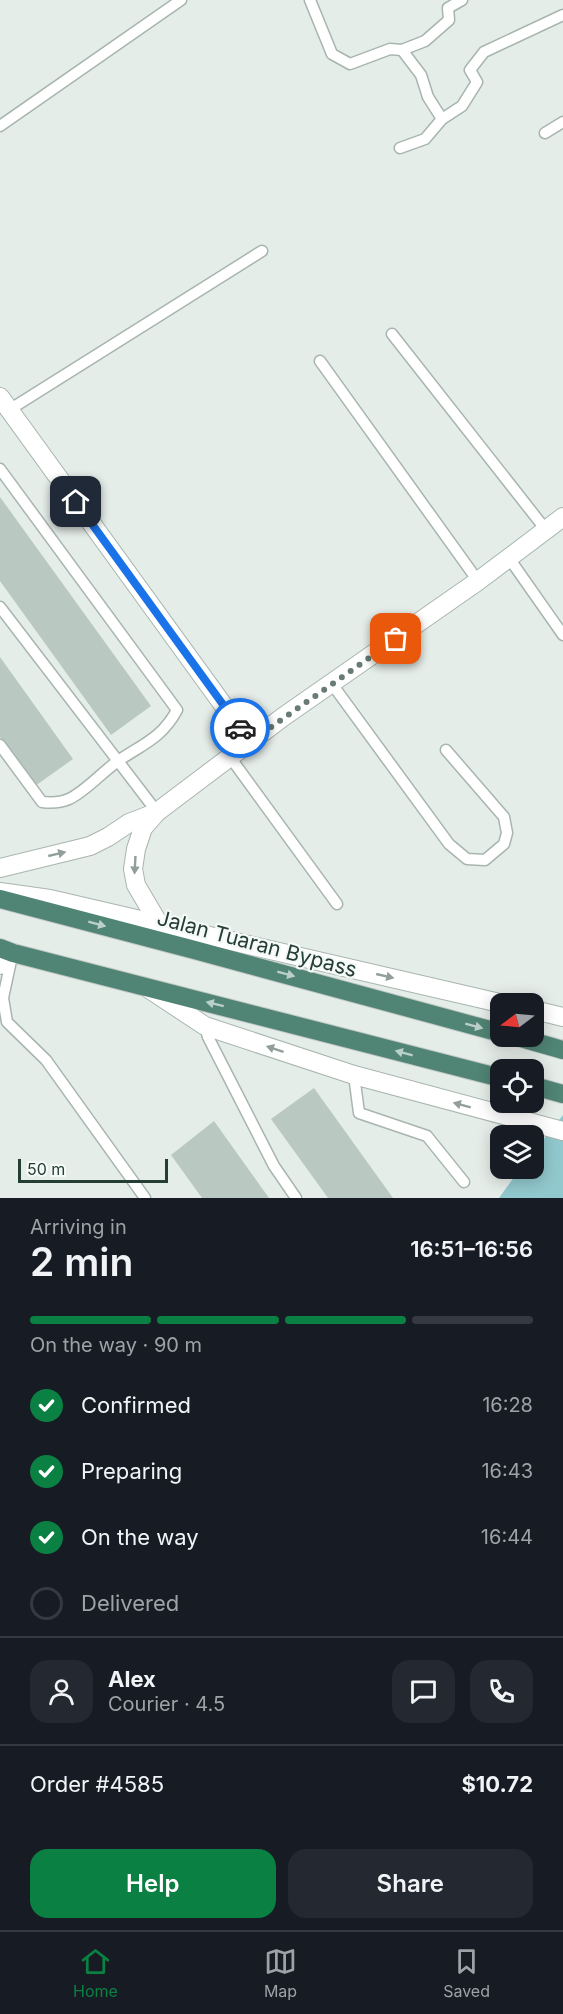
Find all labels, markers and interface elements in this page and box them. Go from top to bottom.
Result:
pin [50,476,101,527]
icon: home [59,485,92,518]
pin [370,613,421,664]
icon: bag [379,622,412,655]
courier [210,698,270,758]
icon: car [224,712,257,745]
one-way arrow [48,849,66,859]
one-way arrow [130,855,140,874]
street label: Jalan Tuaran Bypass [155,905,360,982]
one-way arrow [88,920,106,930]
one-way arrow [277,970,295,980]
one-way arrow [376,972,395,981]
north arrow [490,993,544,1047]
map controls [490,993,544,1179]
one-way arrow [206,998,224,1008]
one-way arrow [465,1021,483,1031]
one-way arrow [266,1044,284,1054]
one-way arrow [395,1047,413,1057]
button: locate [490,1059,544,1113]
one-way arrow [453,1099,471,1109]
button: layers [490,1125,544,1179]
scale bar [18,1156,168,1184]
text: 50 m [27,1159,65,1179]
text: Arriving in [30,1215,127,1239]
text: 16:51–16:56 [410,1236,533,1262]
text: 2 min [30,1238,133,1285]
text: On the way · 90 m [30,1333,202,1357]
icon: check [30,1389,63,1422]
text: Confirmed [81,1392,191,1418]
text: 16:28 [482,1393,533,1417]
icon: check [30,1455,63,1488]
text: Preparing [81,1458,182,1484]
text: 16:43 [481,1459,533,1483]
icon: check [30,1521,63,1554]
text: On the way [81,1524,199,1550]
text: 16:44 [481,1525,533,1549]
text: Delivered [81,1590,179,1616]
button: person [30,1660,93,1723]
button: chat [392,1660,455,1723]
button: phone [470,1660,533,1723]
text: Alex [108,1666,156,1692]
text: Courier · 4.5 [108,1692,225,1716]
text: Order #4585 [30,1771,164,1797]
text: $10.72 [461,1771,533,1797]
button: Help [30,1849,276,1918]
button: Share [288,1849,533,1918]
tab: Home [73,1945,118,2001]
tab: Map [264,1945,297,2001]
tab: Saved [443,1945,490,2001]

